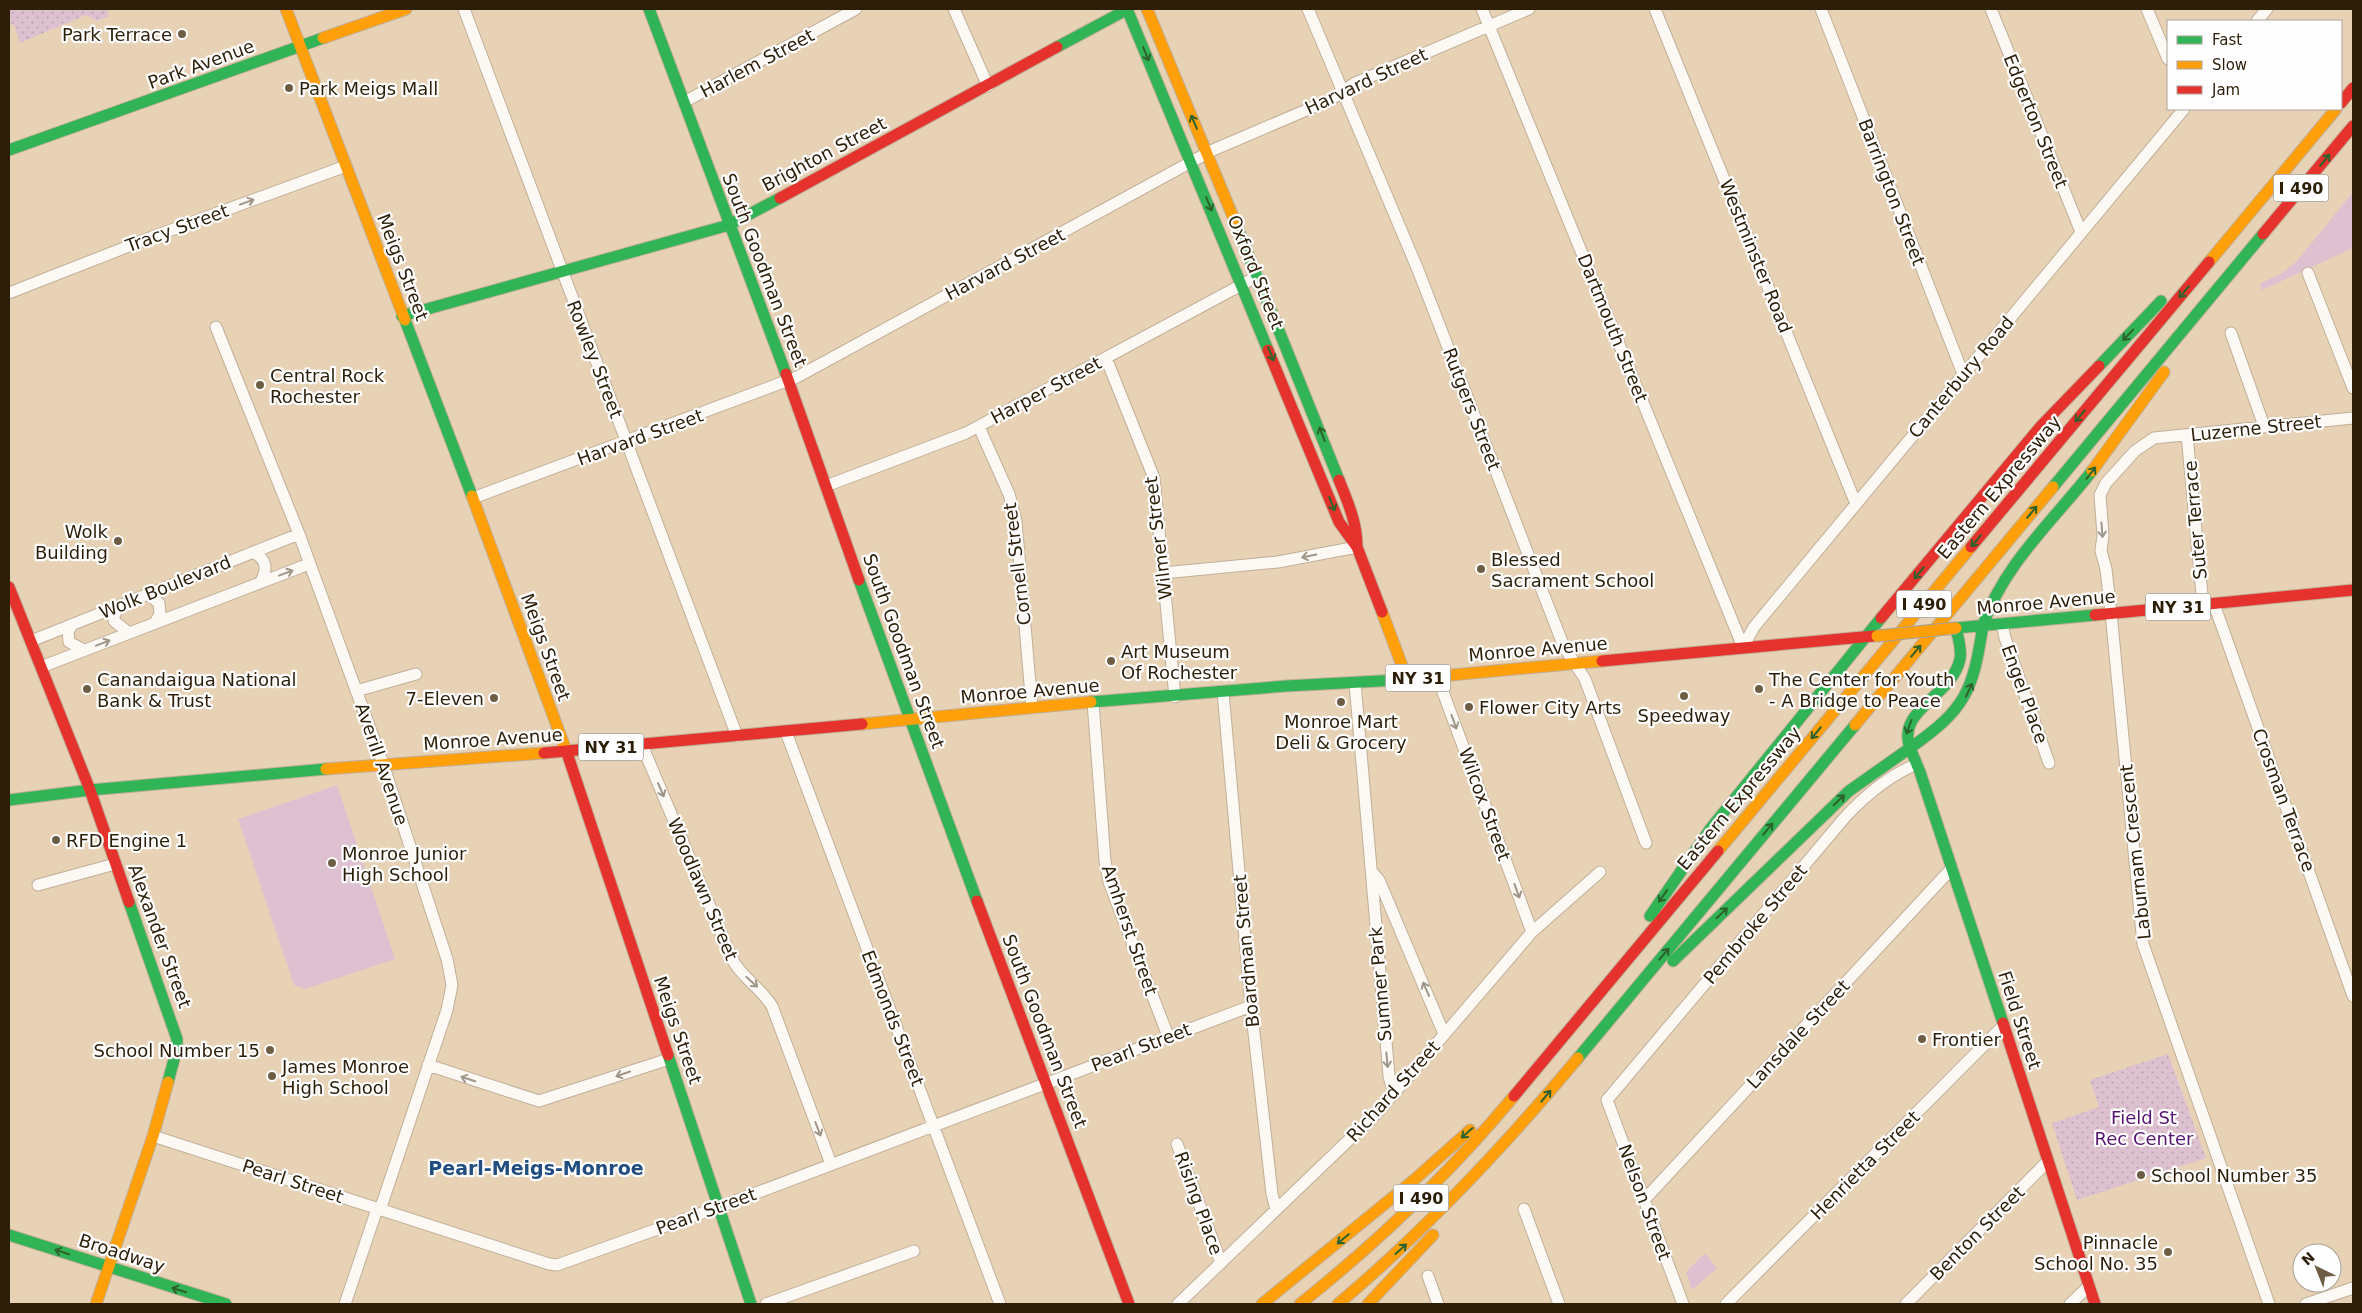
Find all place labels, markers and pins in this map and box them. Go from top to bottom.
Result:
place label: Park Terrace [62,24,172,45]
marker: Park Terrace [176,28,188,40]
place label: Park Meigs Mall [299,78,438,99]
marker: Park Meigs Mall [283,82,295,94]
place label: Central Rock Rochester [270,365,385,407]
marker: Central Rock Rochester [254,379,266,391]
place label: Wolk Building [35,521,109,563]
marker: Wolk Building [112,535,124,547]
place label: Blessed Sacrament School [1491,549,1654,591]
marker: Blessed Sacrament School [1475,563,1487,575]
place label: Art Museum Of Rochester [1121,641,1238,683]
marker: Art Museum Of Rochester [1105,655,1117,667]
place label: Canandaigua National Bank & Trust [97,669,297,711]
place label: The Center for Youth - A Bridge to Peace [1768,669,1954,711]
marker: Canandaigua National Bank & Trust [81,683,93,695]
marker: The Center for Youth - A Bridge to Peace [1753,683,1765,695]
place label: 7-Eleven [405,688,484,709]
marker: Speedway [1678,690,1690,702]
marker: 7-Eleven [488,692,500,704]
marker: Monroe Mart Deli & Grocery [1335,696,1347,708]
place label: Flower City Arts [1479,697,1621,718]
marker: Flower City Arts [1463,701,1475,713]
place label: Speedway [1638,705,1731,726]
place label: Monroe Mart Deli & Grocery [1275,711,1407,753]
place label: RFD Engine 1 [66,830,187,851]
marker: RFD Engine 1 [50,834,62,846]
place label: Monroe Junior High School [342,843,467,885]
marker: Monroe Junior High School [326,857,338,869]
place label: Frontier [1932,1029,2002,1050]
marker: Frontier [1916,1033,1928,1045]
place label: School Number 15 [94,1040,260,1061]
marker: School Number 15 [264,1044,276,1056]
place label: James Monroe High School [281,1056,409,1098]
marker: James Monroe High School [266,1070,278,1082]
place label: School Number 35 [2151,1165,2317,1186]
marker: School Number 35 [2135,1169,2147,1181]
place label: Pinnacle School No. 35 [2034,1232,2158,1274]
marker: Pinnacle School No. 35 [2162,1246,2174,1258]

